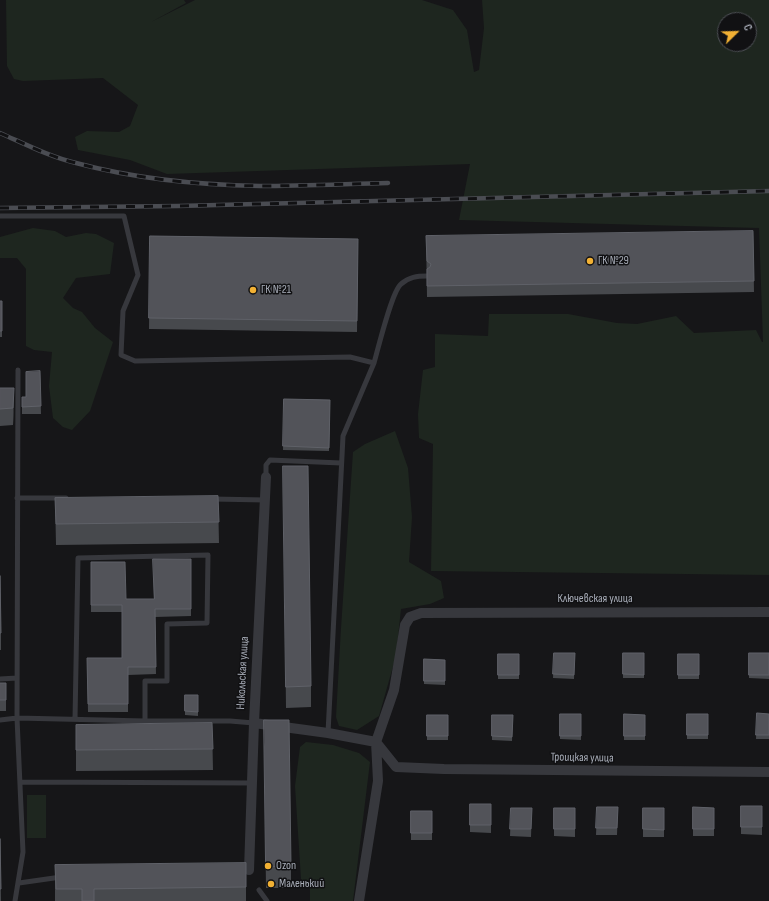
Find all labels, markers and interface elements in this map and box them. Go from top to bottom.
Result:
north arrow [717,12,757,52]
text: С [740,22,755,33]
place label: ГК №29 [598,254,629,268]
marker: ГК №29 [585,256,595,266]
place label: ГК №21 [261,283,291,297]
marker: ГК №21 [248,285,258,295]
street label: Ключевская улица [557,592,633,606]
street label: Никольская улица [234,636,252,710]
street label: Троицкая улица [550,750,614,766]
place label: Ozon [276,859,296,873]
marker: Ozon [263,861,273,871]
place label: Маленький [279,877,324,891]
marker: Маленький [266,879,276,889]

